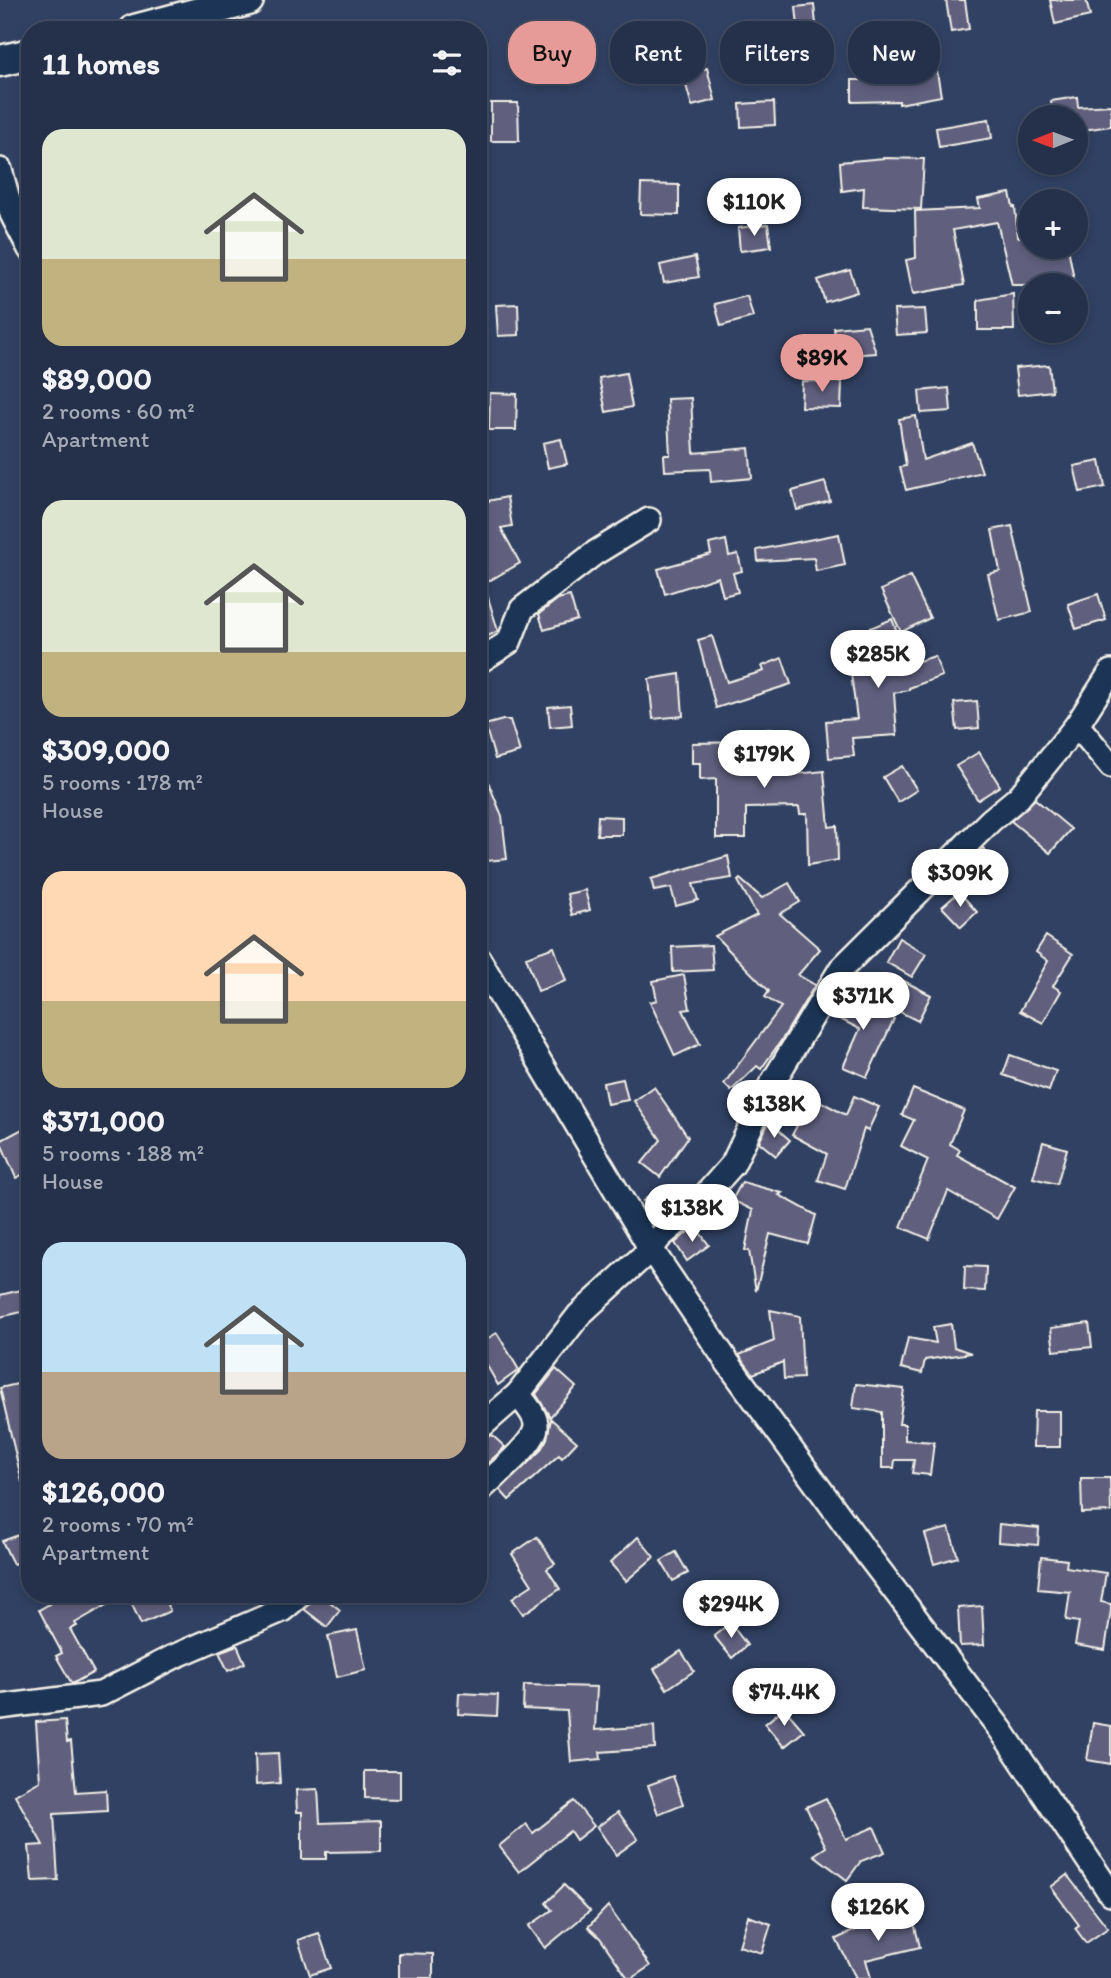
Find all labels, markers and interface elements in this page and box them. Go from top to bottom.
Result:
chip: Buy [508,21,596,84]
chip: Rent [610,21,706,84]
chip: Filters [720,21,834,84]
chip: New [848,21,940,84]
icon: filters [428,44,466,82]
text: 11 homes [42,45,160,82]
north arrow [1018,105,1088,175]
map controls [1018,105,1088,343]
icon: home [191,174,317,300]
pin: $110K [705,178,803,238]
text: $110K [723,187,785,215]
button: + [1018,189,1088,259]
button: − [1018,273,1088,343]
pin: $89K [781,334,863,394]
text: $89K [797,343,848,371]
text: $89,000 [42,360,152,397]
text: 2 rooms · 60 m² [42,397,195,425]
text: Apartment [42,425,149,453]
icon: home [191,545,317,671]
pin: $285K [829,630,927,690]
text: $285K [846,639,910,667]
pin: $179K [715,730,813,790]
text: $309,000 [42,731,170,768]
text: $179K [734,739,794,767]
text: 5 rooms · 178 m² [42,768,203,796]
text: House [42,796,104,824]
pin: $309K [911,850,1009,909]
text: $309K [927,858,993,886]
icon: home [191,916,317,1042]
pin: $371K [814,972,912,1032]
text: $371K [833,981,893,1009]
pin: $138K [725,1080,823,1140]
text: $138K [743,1089,805,1117]
text: $371,000 [42,1102,165,1139]
text: 5 rooms · 188 m² [42,1139,204,1167]
text: House [42,1167,104,1195]
pin: $138K [643,1184,741,1244]
text: $138K [661,1193,723,1221]
icon: home [191,1287,317,1413]
text: $126,000 [42,1473,165,1510]
text: 2 rooms · 70 m² [42,1510,194,1538]
text: Apartment [42,1538,149,1566]
pin: $294K [682,1580,780,1640]
text: $294K [699,1589,763,1617]
pin: $74.4K [727,1668,841,1728]
text: $74.4K [748,1677,820,1705]
pin: $126K [829,1884,927,1943]
text: $126K [847,1892,909,1920]

